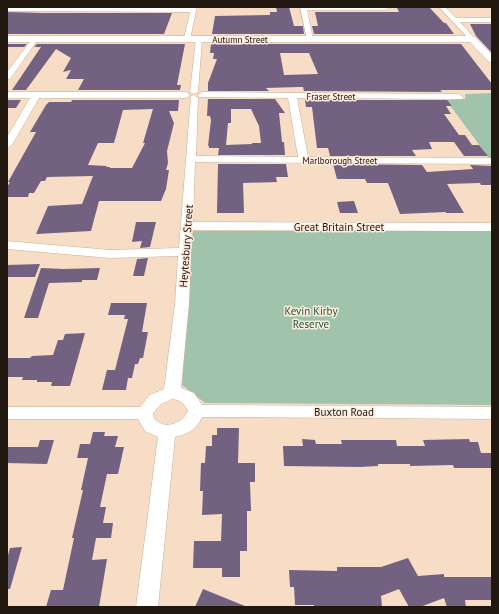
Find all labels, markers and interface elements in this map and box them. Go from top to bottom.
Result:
street label: Autumn Street [212,34,268,45]
street label: Fraser Street [307,91,356,102]
street label: Marlborough Street [303,155,377,166]
street label: Heytesbury Street [176,204,196,288]
street label: Great Britain Street [294,220,385,234]
park label: Kevin Kirby Reserve [284,304,338,331]
street label: Buxton Road [314,405,374,419]

